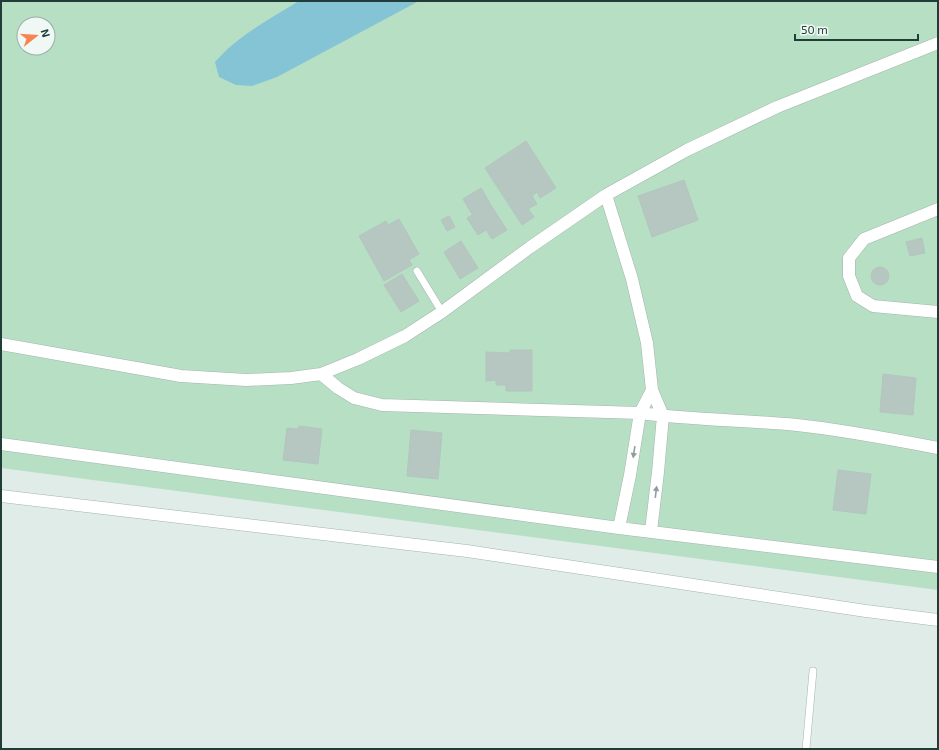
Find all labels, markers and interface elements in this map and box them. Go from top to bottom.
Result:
north arrow [16,16,56,56]
scale bar [795,16,918,42]
text: 50 m [801,22,828,36]
text: N [39,27,53,39]
one-way arrow [630,446,636,458]
one-way arrow [653,486,659,498]

